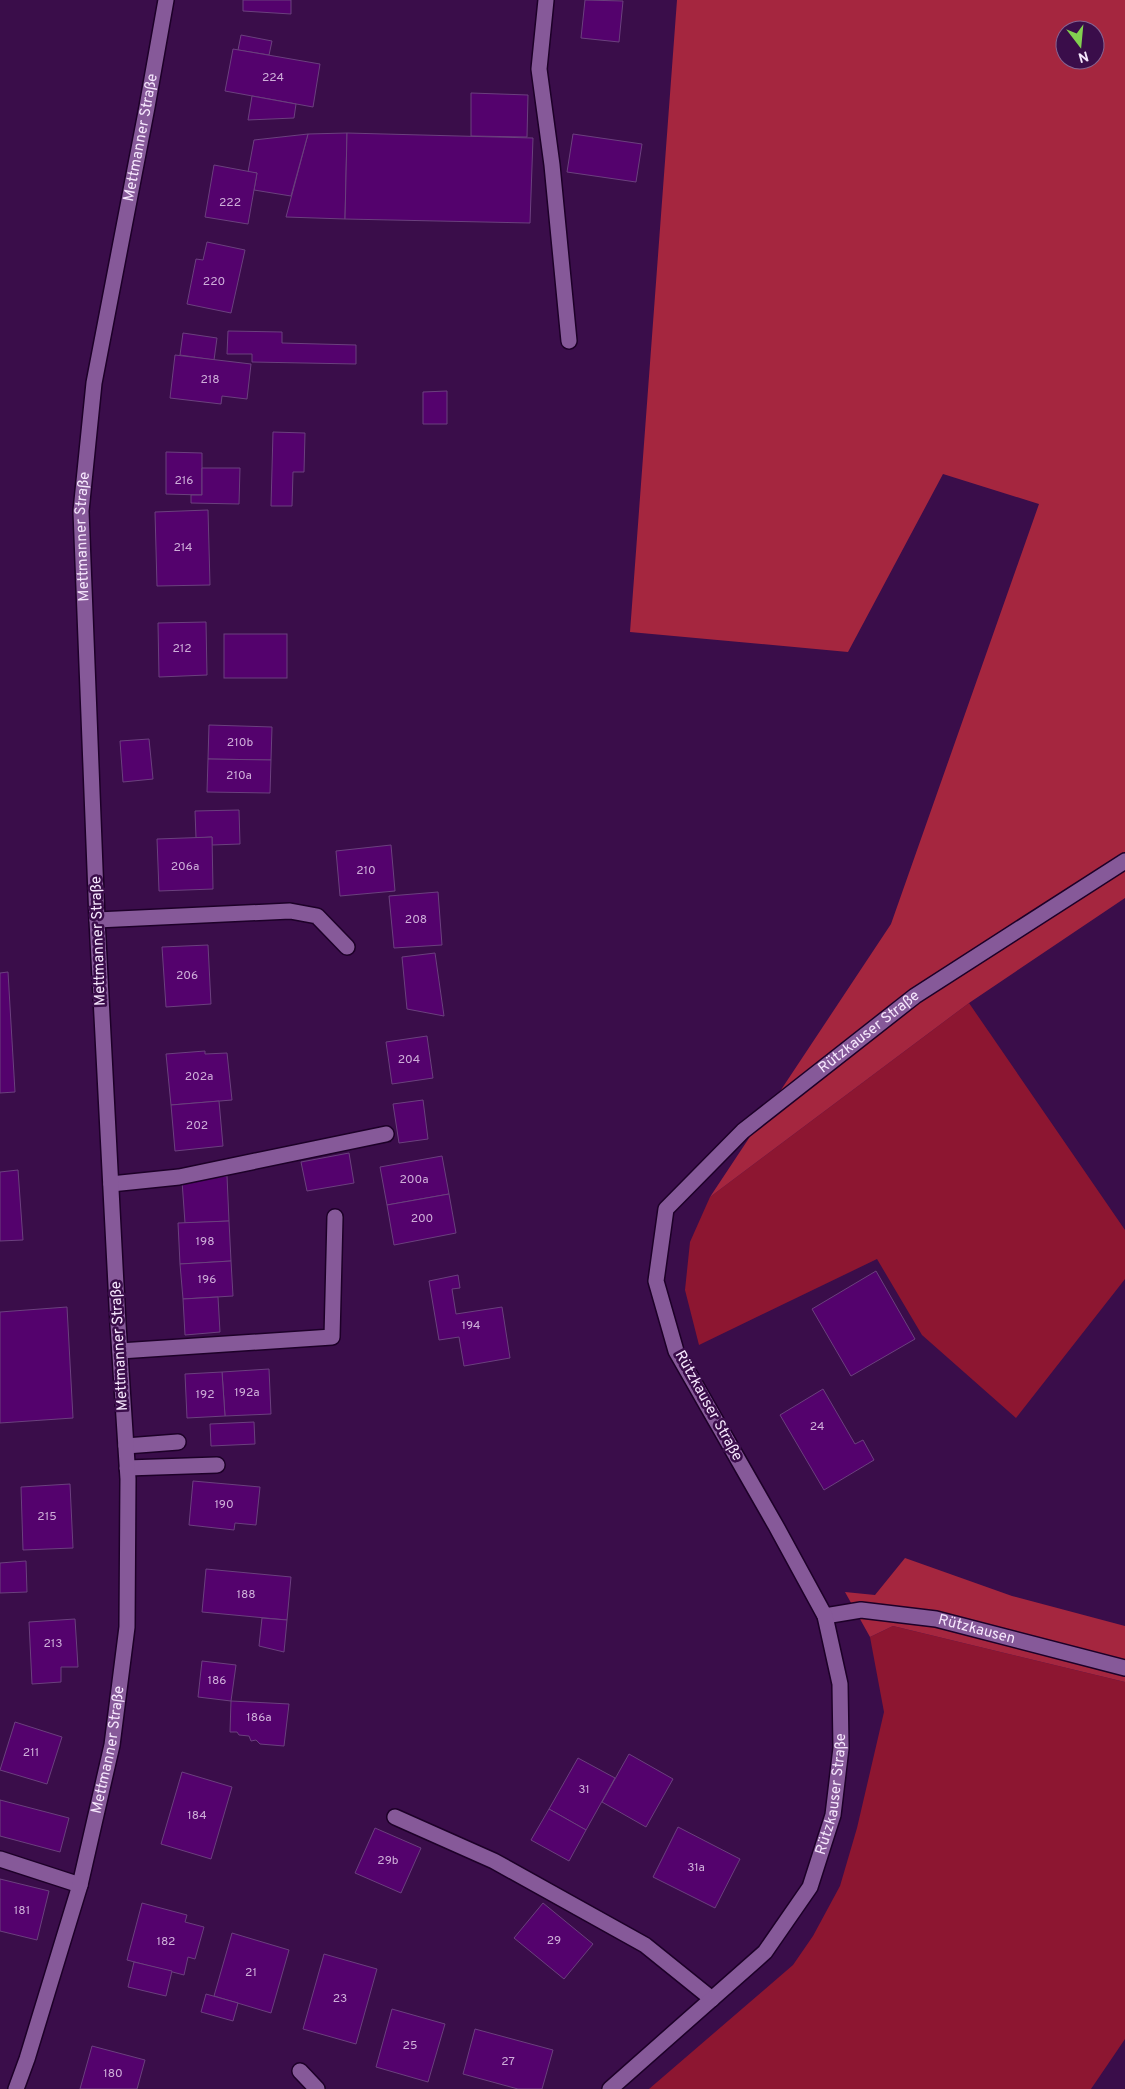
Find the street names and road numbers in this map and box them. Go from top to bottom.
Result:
street label: Mettmanner Straße [120,72,162,203]
street label: Mettmanner Straße [71,471,94,602]
street label: Mettmanner Straße [87,876,111,1006]
street label: Rützkauser Straße [815,986,924,1078]
street label: Mettmanner Straße [107,1281,133,1411]
street label: Rützkauser Straße [670,1347,746,1465]
street label: Rützkausen [936,1610,1017,1649]
street label: Mettmanner Straße [87,1685,129,1816]
street label: Rützkauser Straße [811,1733,851,1857]

